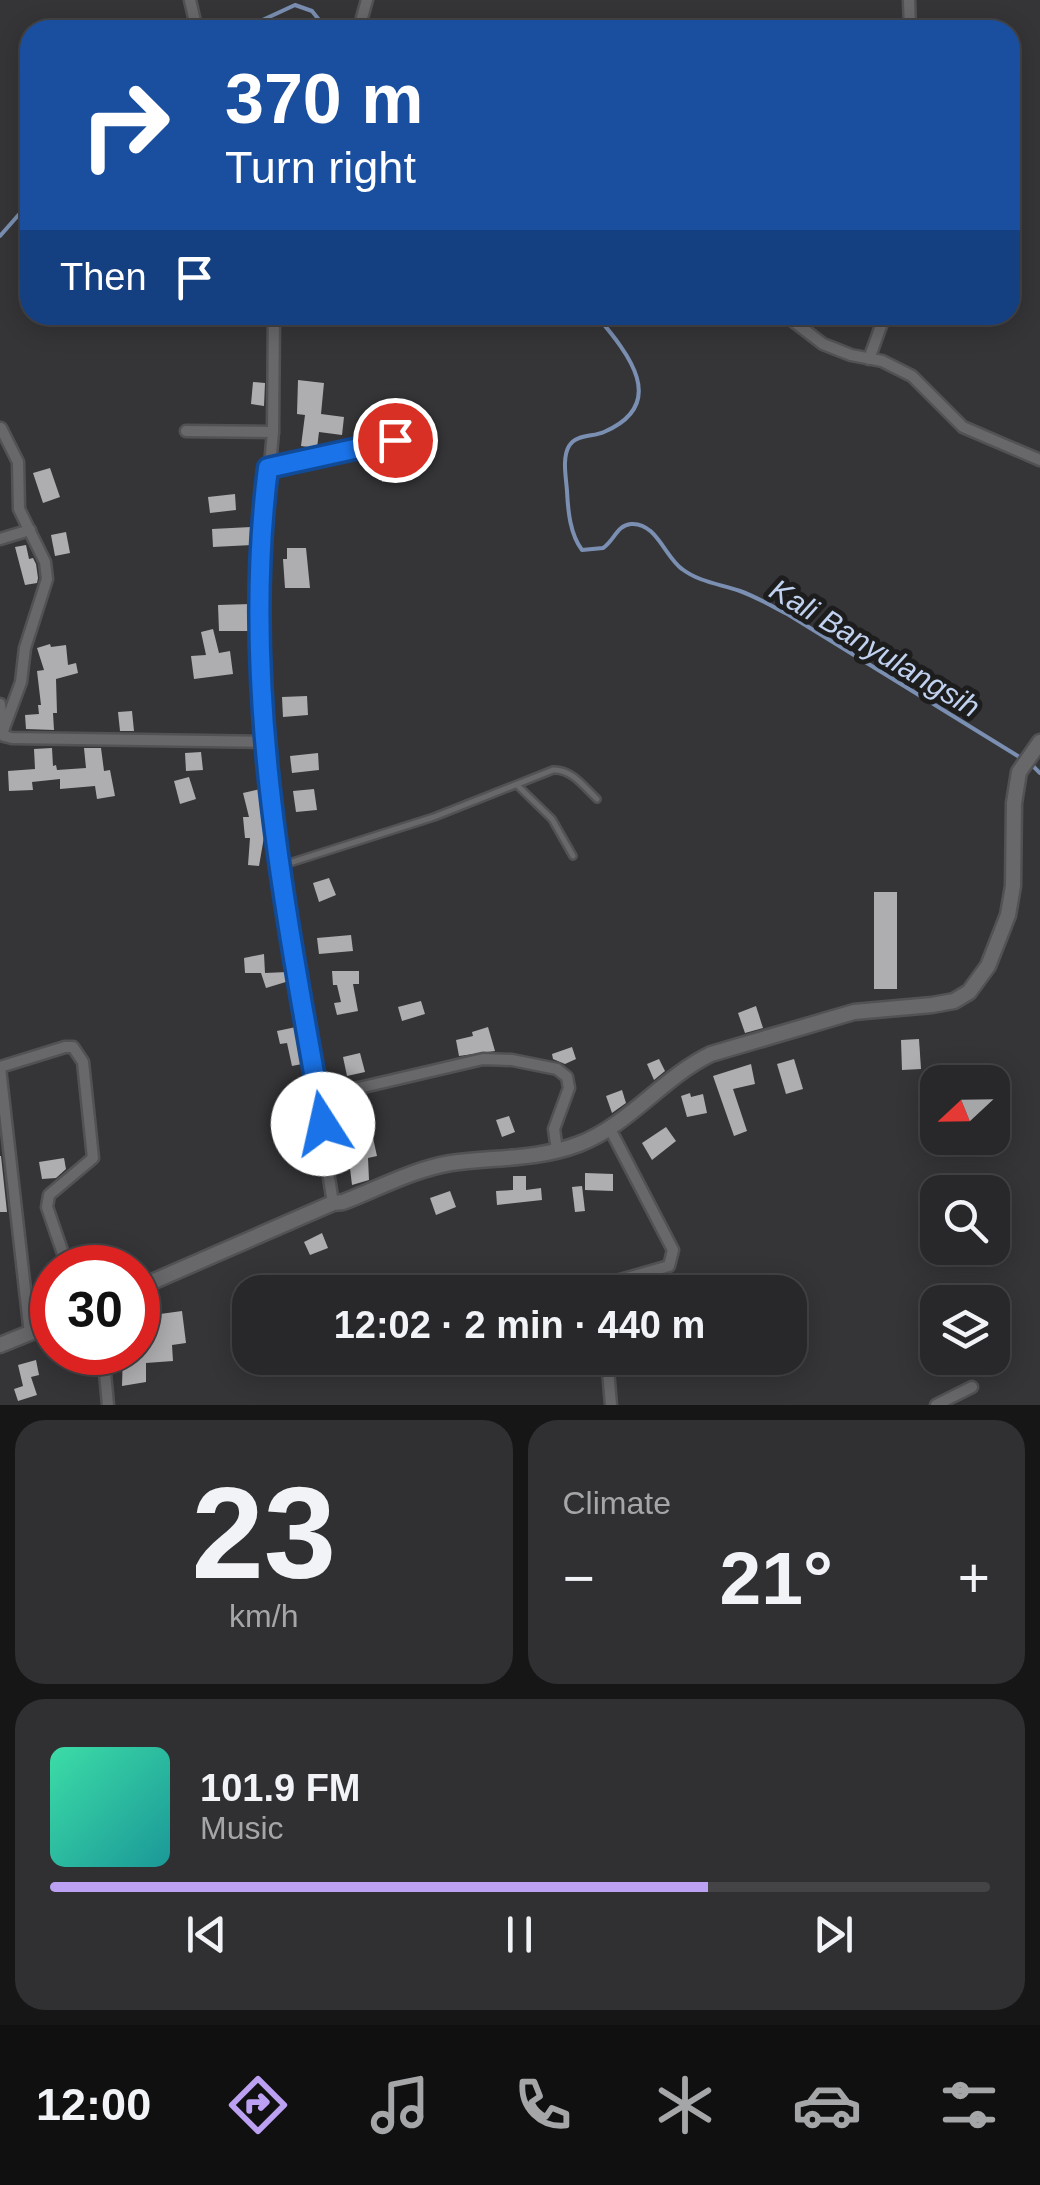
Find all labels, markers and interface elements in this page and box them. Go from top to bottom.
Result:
icon: right [60,60,190,190]
text: 370 m [225,60,423,138]
text: Turn right [225,142,416,193]
icon: arrive [167,250,222,305]
text: Then [60,256,147,298]
pin [353,398,438,483]
icon: arrive [368,413,423,468]
water label: Kali Banyulangsih [764,572,986,724]
north arrow [920,1065,1010,1155]
map controls [920,1065,1010,1375]
position arrow [271,1072,375,1176]
button: search [920,1175,1010,1265]
speed limit sign: 30 [30,1245,160,1375]
button: layers [920,1285,1010,1375]
text: 12:02 · 2 min · 440 m [334,1304,705,1346]
text: 23 [191,1460,336,1606]
text: Climate [563,1485,671,1521]
text: 21° [720,1536,833,1620]
text: − [563,1547,595,1609]
text: + [958,1547,990,1609]
text: km/h [229,1598,298,1634]
text: 101.9 FM [200,1767,361,1809]
text: Music [200,1810,284,1846]
icon: previous [179,1907,234,1962]
icon: pause [492,1907,547,1962]
icon: next [806,1907,861,1962]
icon: directions [223,2070,293,2140]
icon: music [365,2070,435,2140]
icon: phone [508,2070,578,2140]
icon: climate [650,2070,720,2140]
icon: car [792,2070,862,2140]
icon: filters [934,2070,1004,2140]
text: 12:00 [36,2079,151,2130]

